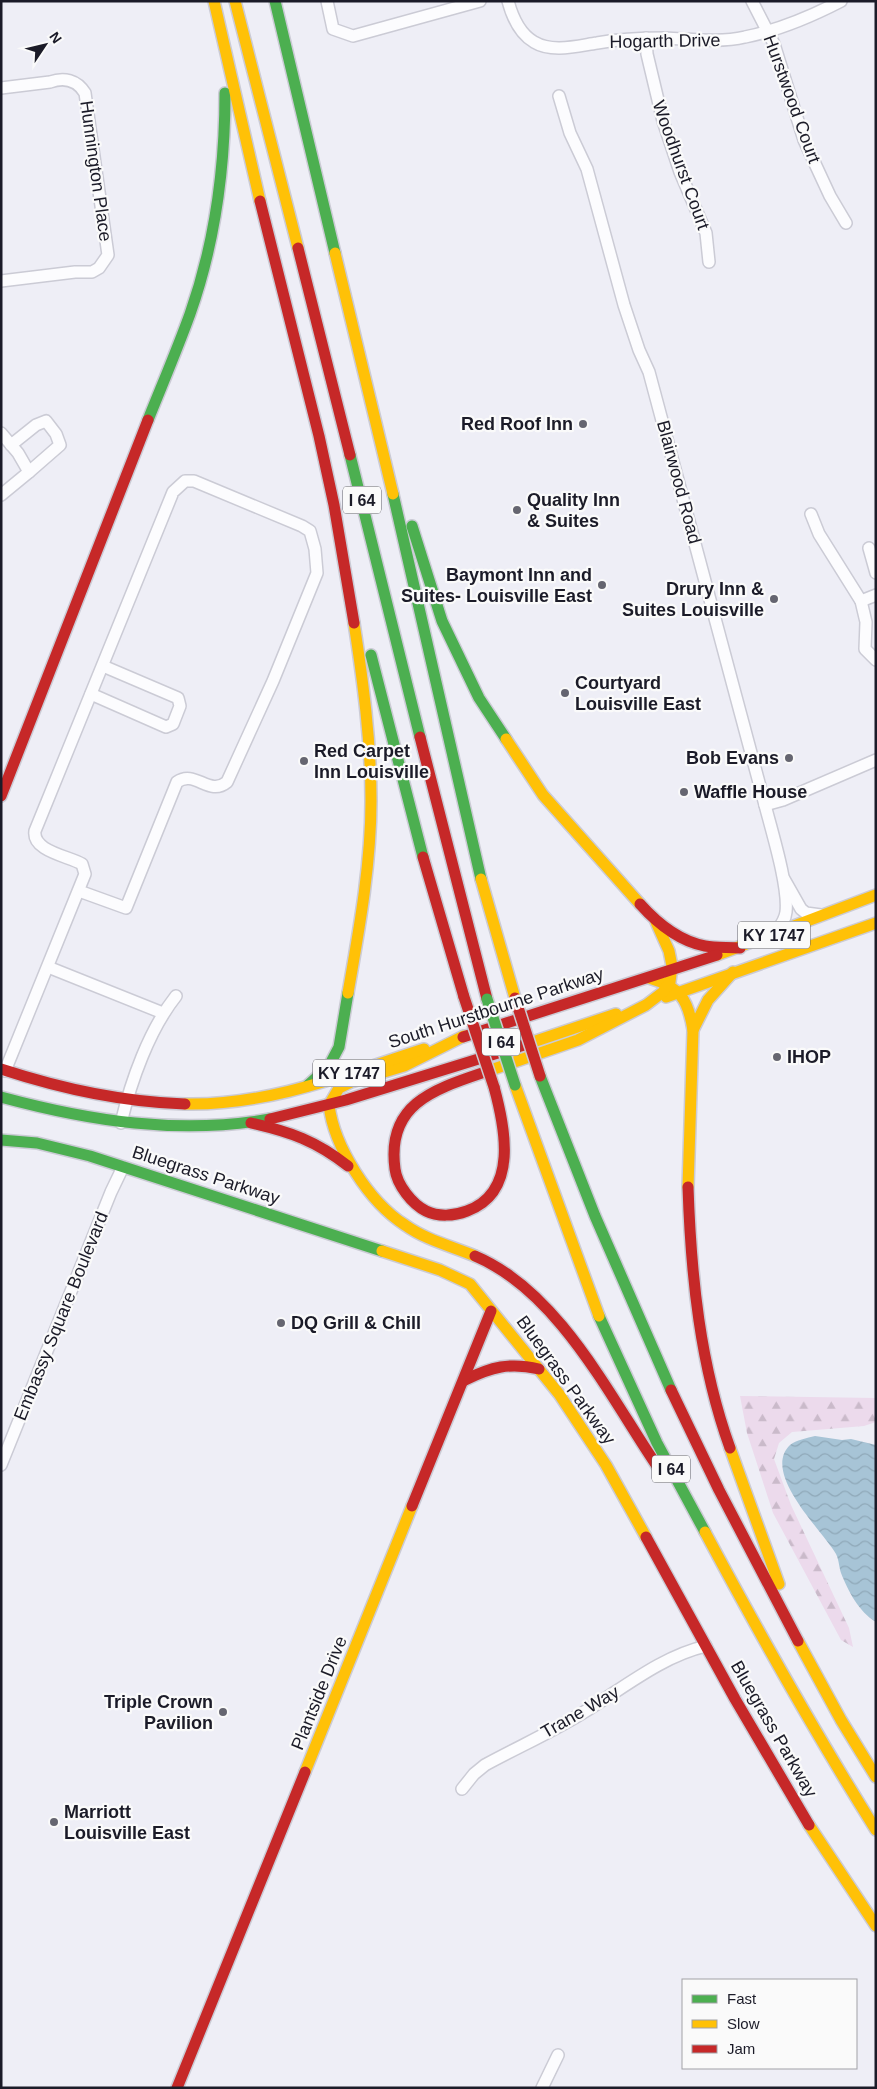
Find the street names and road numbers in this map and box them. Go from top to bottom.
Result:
street label: Hogarth Drive [609,30,721,52]
street label: Hurstwood Court [760,32,824,166]
street label: Woodhurst Court [648,98,714,232]
street label: Hunnington Place [76,99,116,243]
street label: Blairwood Road [653,418,705,546]
road number: I 64 [343,486,381,514]
road number: KY 1747 [738,922,810,948]
street label: South Hurstbourne Parkway [386,964,606,1052]
road number: I 64 [482,1028,520,1056]
road number: KY 1747 [313,1060,385,1086]
street label: Bluegrass Parkway [130,1142,282,1208]
street label: Embassy Square Boulevard [10,1209,112,1423]
street label: Bluegrass Parkway [513,1312,619,1448]
road number: I 64 [652,1456,690,1482]
street label: Plantside Drive [287,1633,351,1753]
street label: Bluegrass Parkway [727,1657,821,1801]
street label: Trane Way [537,1682,623,1742]

